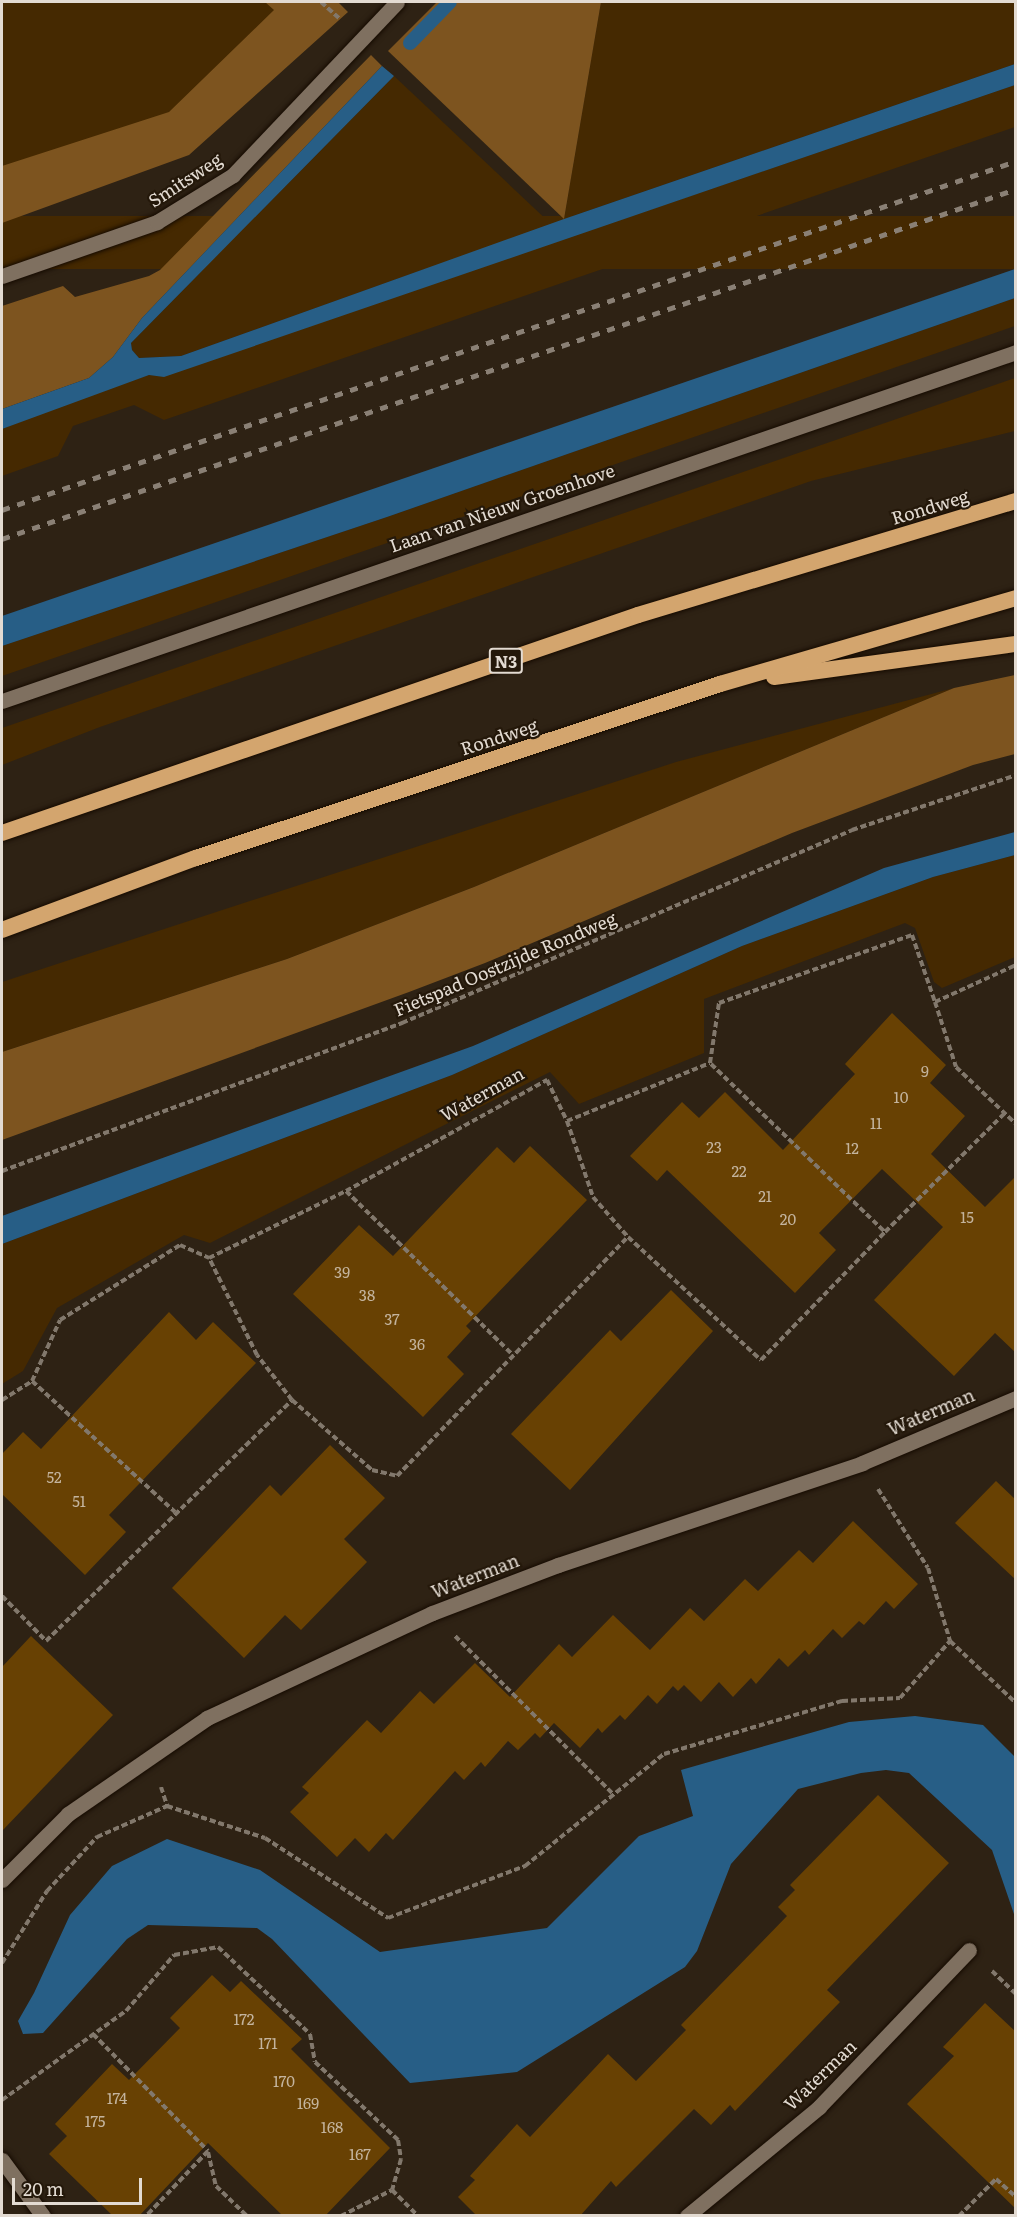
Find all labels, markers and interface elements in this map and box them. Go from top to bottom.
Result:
street label: Smitsweg [144,148,226,212]
street label: Laan van Nieuw Groenhove [387,459,617,557]
street label: Rondweg [889,485,971,529]
road number: N3 [488,648,524,674]
street label: Rondweg [458,714,540,760]
street label: Fietspad Oostzijde Rondweg [390,907,620,1021]
street label: Waterman [436,1062,528,1126]
house number: 9 [921,1062,929,1080]
house number: 10 [894,1088,908,1106]
house number: 11 [870,1114,882,1132]
house number: 23 [706,1138,722,1156]
house number: 12 [845,1139,859,1157]
house number: 22 [731,1162,747,1180]
house number: 21 [758,1187,772,1205]
house number: 15 [960,1208,974,1226]
house number: 20 [780,1210,796,1228]
house number: 39 [334,1263,350,1281]
house number: 38 [359,1286,375,1304]
house number: 37 [384,1310,400,1328]
house number: 36 [409,1335,425,1353]
street label: Waterman [884,1384,978,1440]
house number: 52 [46,1468,62,1486]
house number: 51 [72,1492,86,1510]
street label: Waterman [428,1549,522,1603]
house number: 172 [234,2010,254,2028]
house number: 171 [258,2034,278,2052]
street label: Waterman [779,2035,861,2115]
house number: 170 [273,2072,295,2090]
house number: 174 [107,2089,127,2107]
house number: 169 [297,2094,319,2112]
house number: 175 [85,2112,105,2130]
house number: 168 [321,2118,343,2136]
house number: 167 [349,2145,371,2163]
scale bar [15,2166,146,2204]
text: 20 m [23,2175,64,2202]

